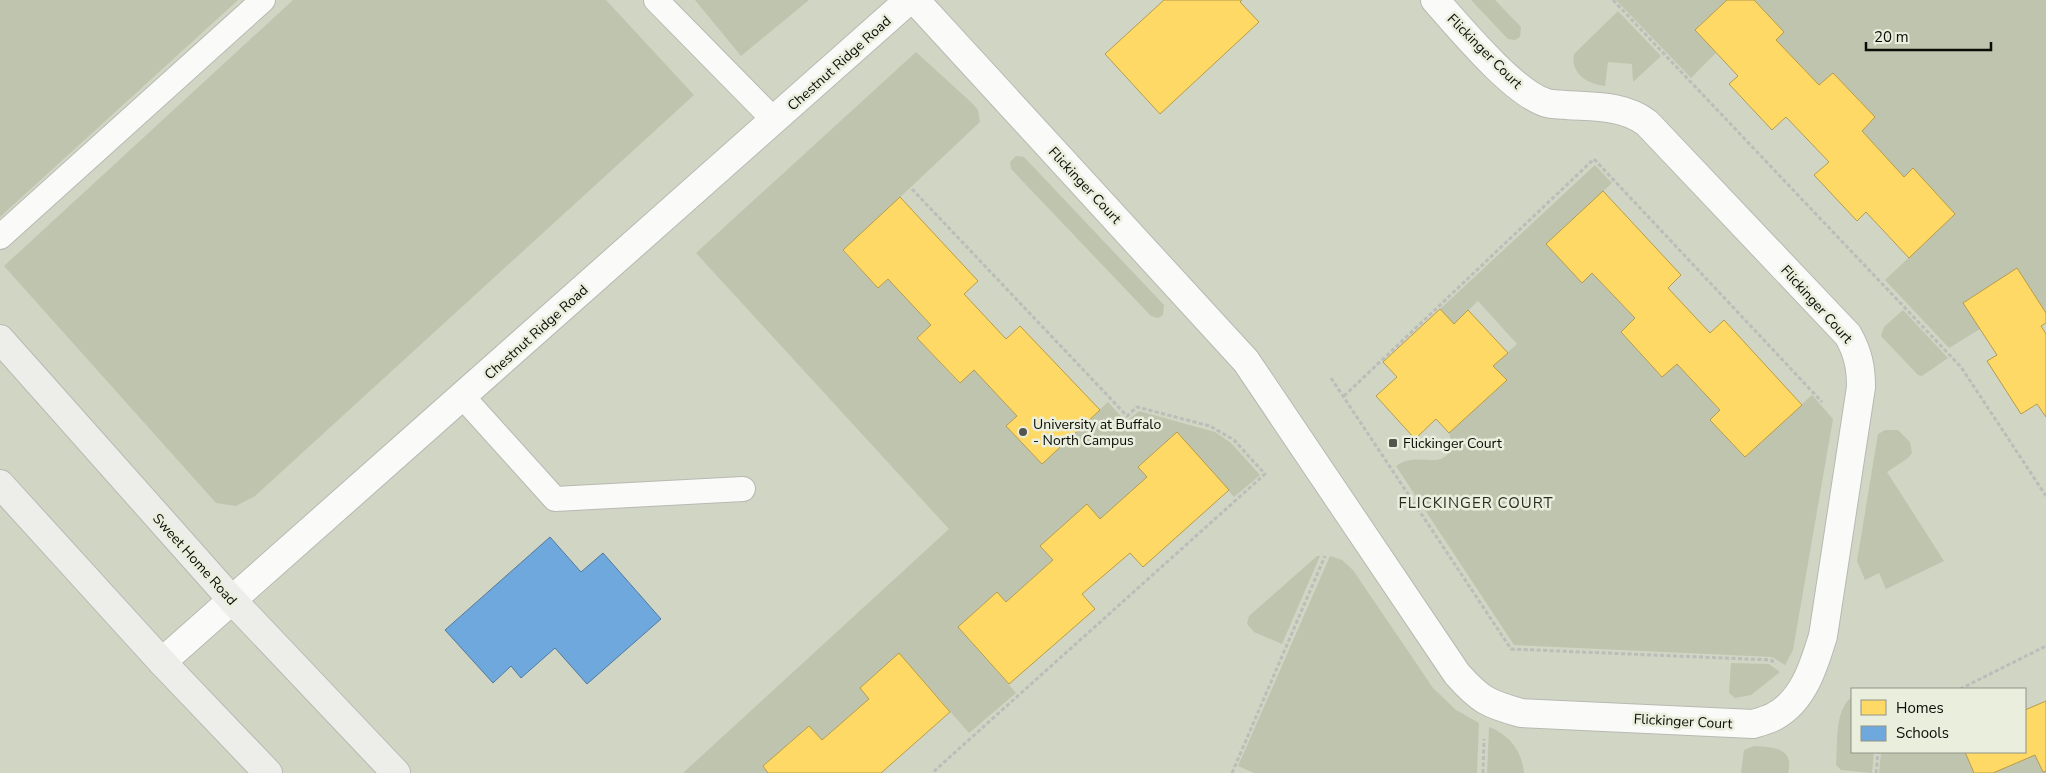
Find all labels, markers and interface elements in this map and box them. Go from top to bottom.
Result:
street label: Flickinger Court [1443,10,1526,93]
street label: Chestnut Ridge Road [783,12,895,115]
scale bar [1866,20,1991,52]
text: 20 m [1874,27,1909,47]
street label: Flickinger Court [1044,143,1125,228]
street label: Flickinger Court [1776,261,1857,347]
street label: Chestnut Ridge Road [480,281,592,384]
place label: University at Buffalo - North Campus [1033,415,1161,450]
marker: University at Buffalo - North Campus [1017,426,1029,438]
place label: Flickinger Court [1403,434,1502,453]
marker: Flickinger Court [1387,437,1399,449]
district label: FLICKINGER COURT [1398,493,1554,513]
street label: Sweet Home Road [148,509,241,609]
legend [1851,688,2026,753]
text: Homes [1896,698,1944,718]
street label: Flickinger Court [1633,709,1733,734]
text: Schools [1896,723,1949,743]

